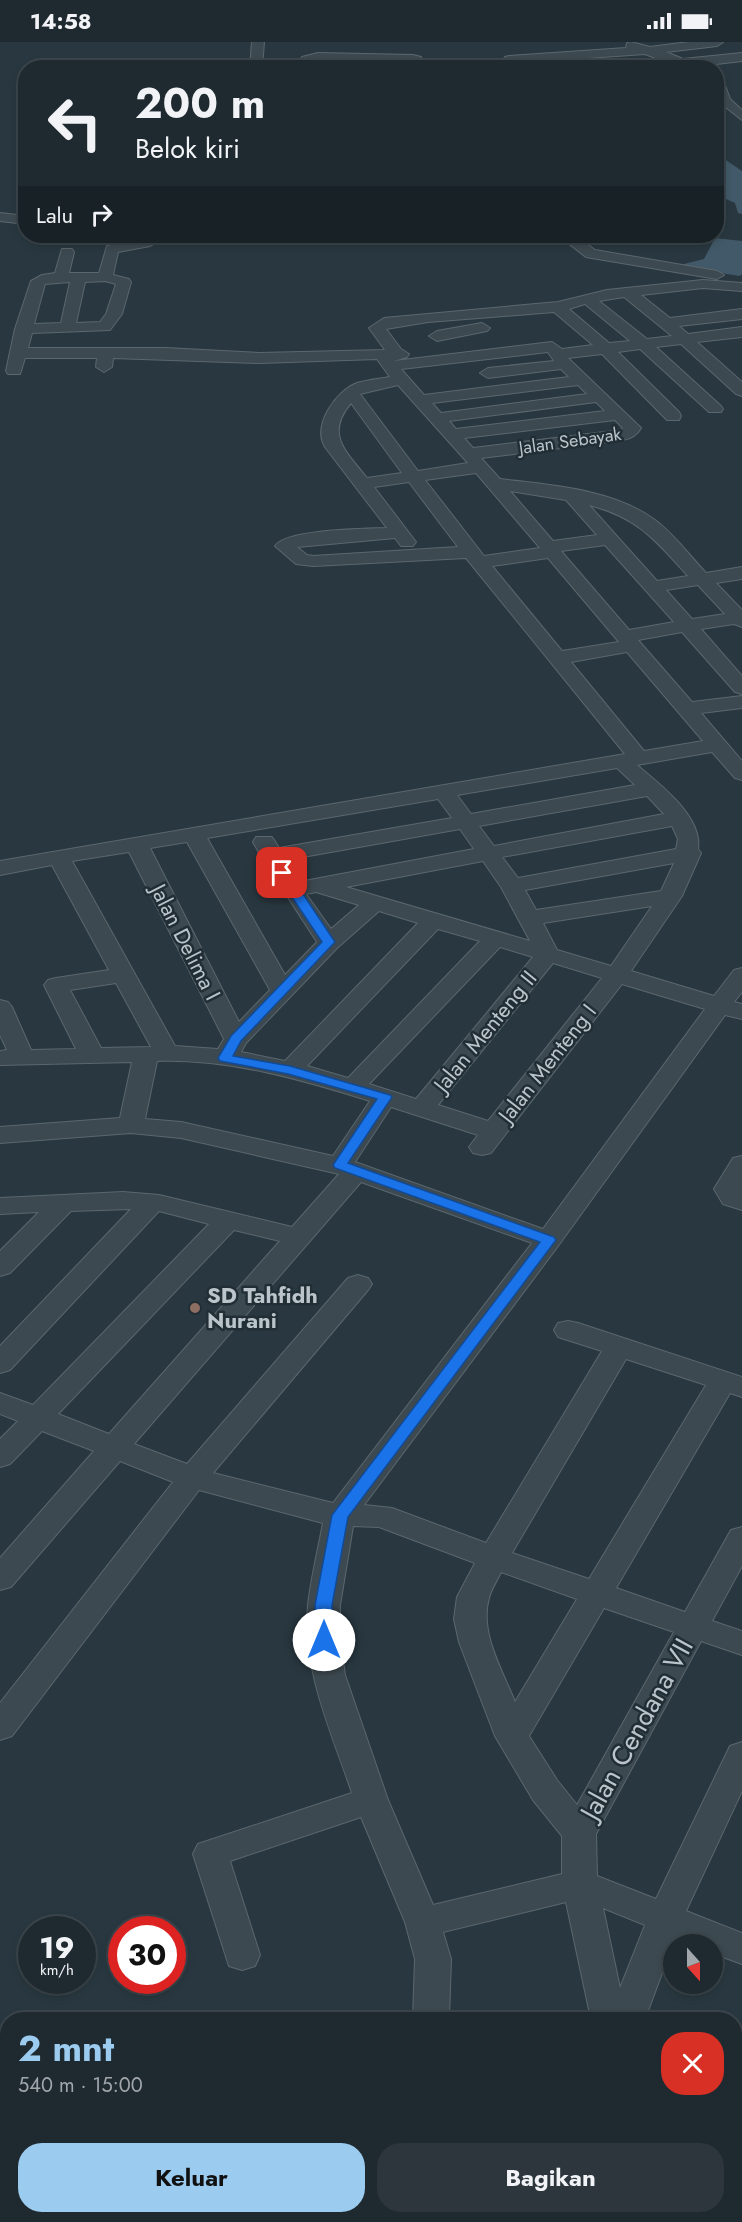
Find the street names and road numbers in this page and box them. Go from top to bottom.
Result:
street label: Jalan Sebayak [515,421,623,461]
street label: Jalan Delima I [142,876,229,1006]
street label: Jalan Menteng II [424,963,544,1101]
street label: Jalan Menteng I [489,997,604,1132]
street label: Jalan Cendana VII [569,1631,703,1829]

